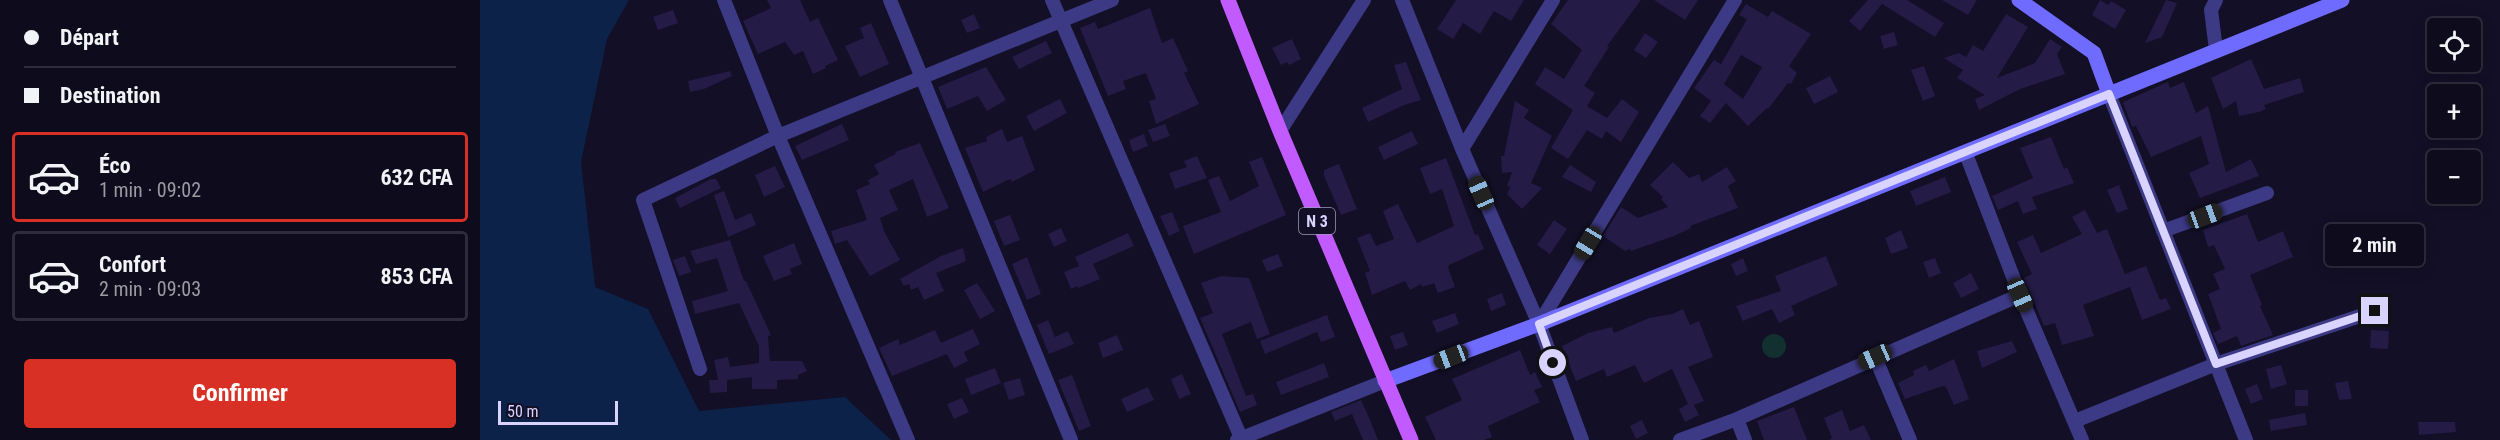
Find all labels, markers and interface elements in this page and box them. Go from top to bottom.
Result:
map controls [2427,18,2481,204]
button: locate [2427,18,2481,72]
text: Départ [60,25,119,50]
text: Destination [60,83,161,108]
button: + [2427,84,2481,138]
icon: car [27,150,81,204]
button: − [2427,150,2481,204]
text: Éco [99,153,131,178]
text: 632 CFA [380,165,453,190]
car [1465,173,1497,213]
text: 1 min · 09:02 [99,178,201,202]
car [2185,201,2225,231]
road number: N 3 [1299,208,1335,234]
car [1571,223,1605,263]
callout: 2 min [2326,224,2424,266]
text: 2 min [2352,233,2397,257]
icon: car [27,249,81,303]
text: Confort [99,252,166,277]
text: 853 CFA [380,264,453,289]
car [2004,275,2036,315]
text: 2 min · 09:03 [99,277,201,301]
route end [2361,297,2388,324]
car [1855,341,1895,373]
car [1431,342,1471,372]
route start [1539,349,1566,376]
button: Confirmer [24,359,456,428]
scale bar [498,398,618,426]
text: 50 m [507,402,539,421]

